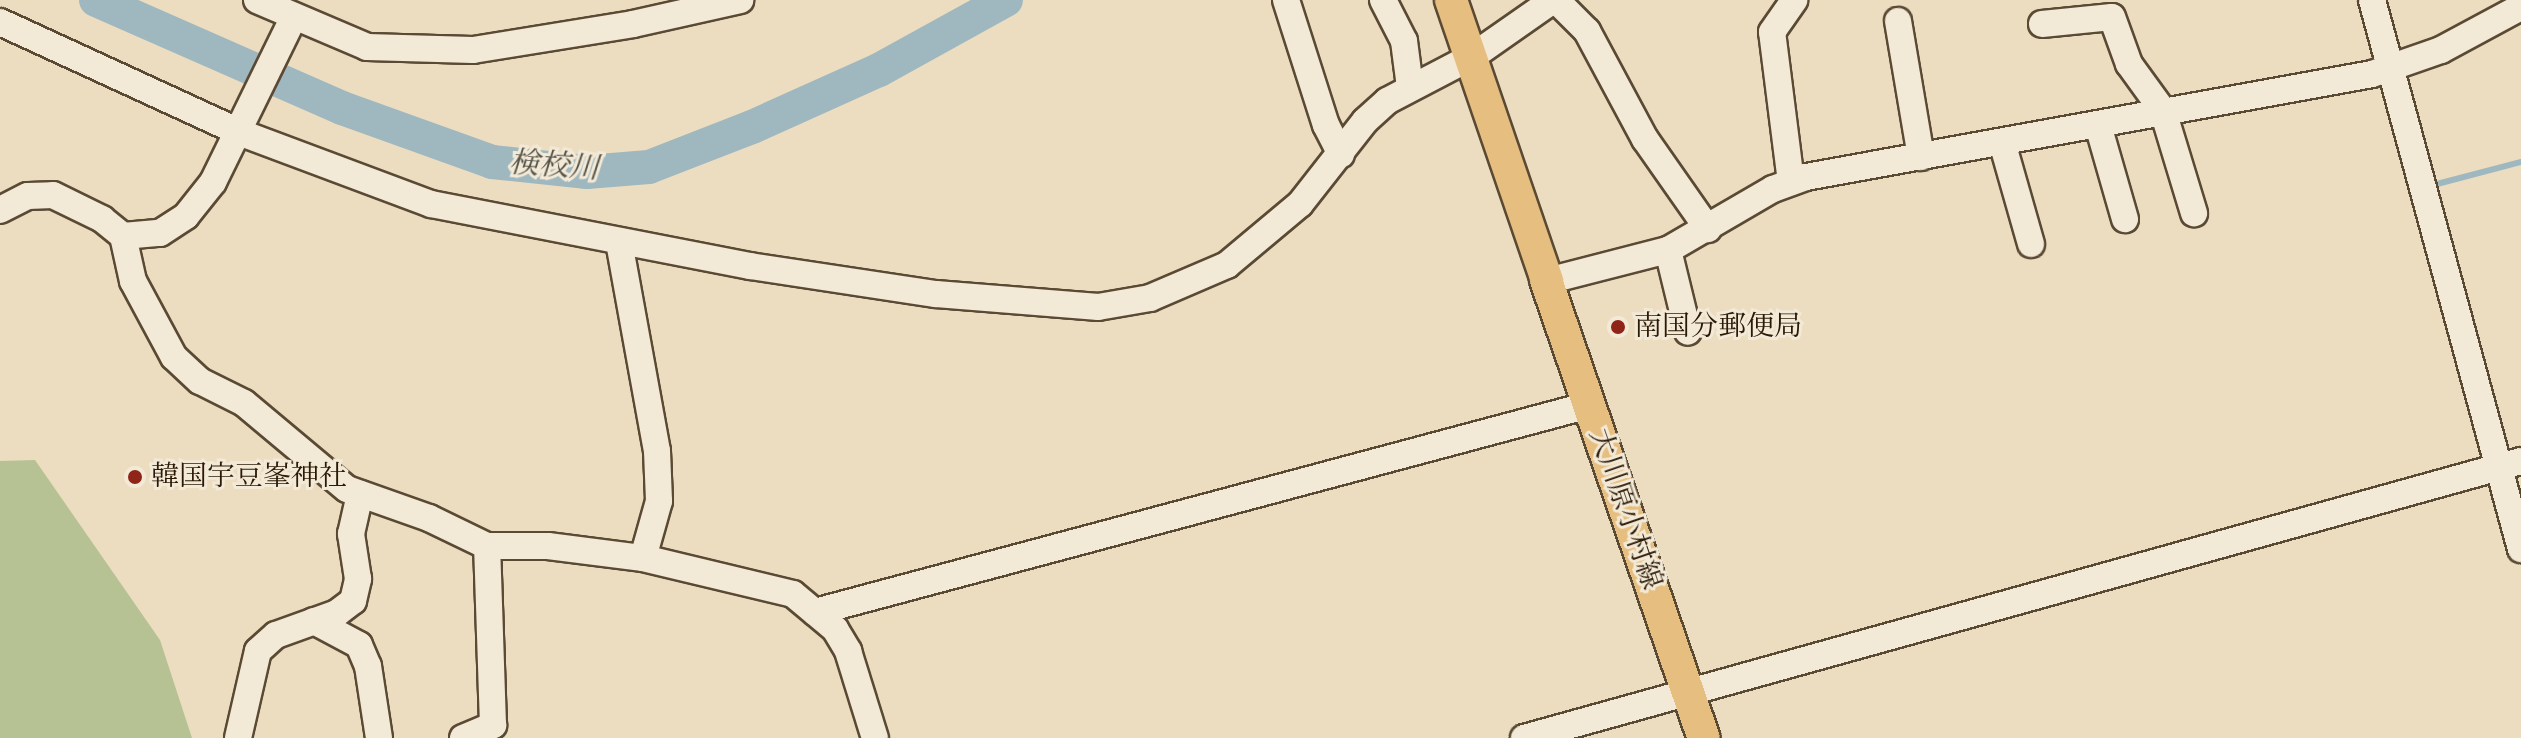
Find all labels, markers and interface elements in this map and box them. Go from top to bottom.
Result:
water label: 検校川 [508,145,600,187]
place label: 南国分郵便局 [1634,310,1802,344]
marker: 南国分郵便局 [1609,318,1627,336]
street label: 大川原小村線 [1582,424,1668,594]
place label: 韓国宇豆峯神社 [151,460,347,494]
marker: 韓国宇豆峯神社 [126,468,144,486]

